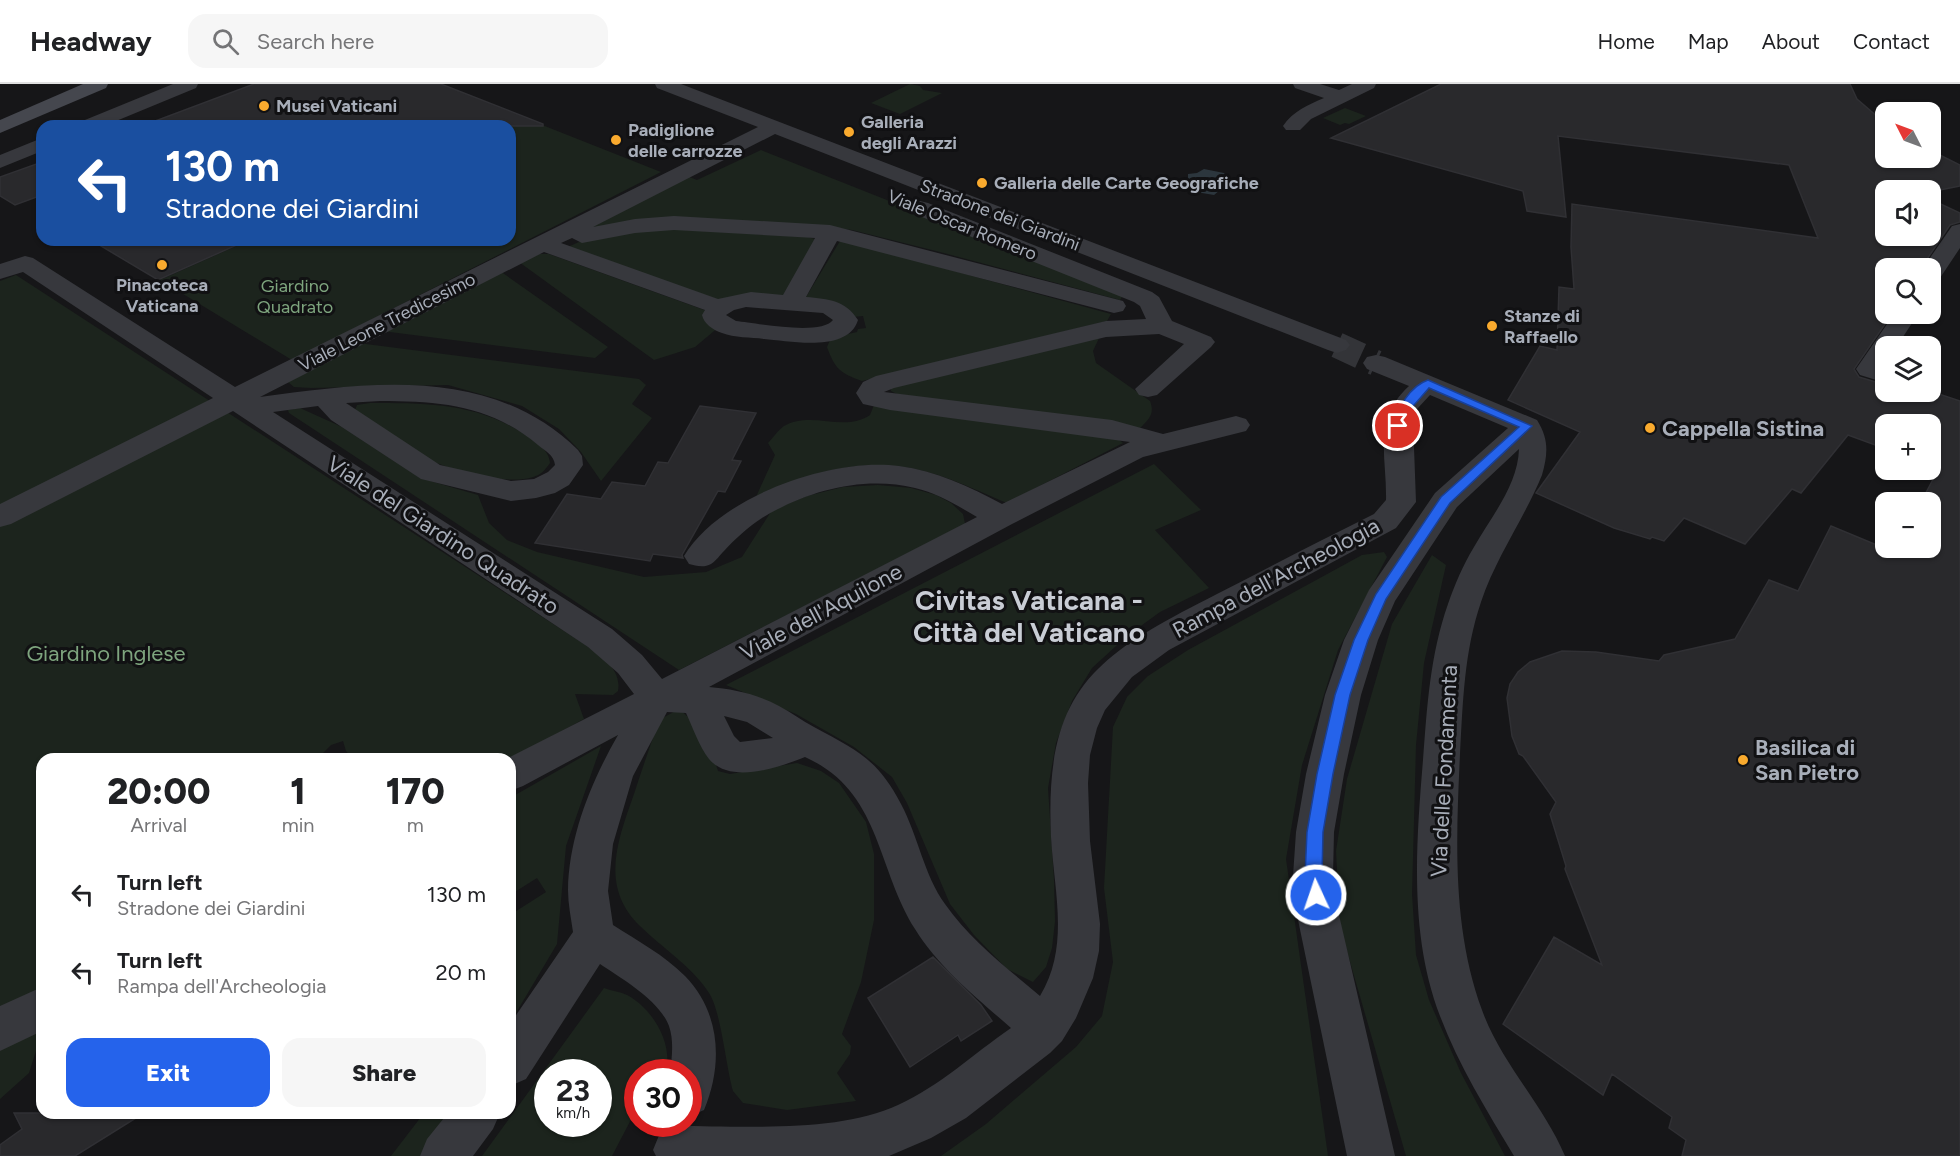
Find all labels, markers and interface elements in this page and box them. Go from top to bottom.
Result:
search box [188,14,608,68]
text: Headway [30,24,152,58]
icon: search [209,25,242,58]
text: Search here [257,28,374,55]
text: Home [1598,29,1655,54]
text: Map [1688,29,1729,54]
text: About [1762,29,1820,54]
text: Contact [1853,29,1930,54]
place label: Musei Vaticani [276,95,397,117]
marker: Musei Vaticani [257,99,271,113]
north arrow [1875,102,1941,168]
map controls [1875,102,1941,558]
place label: Galleria degli Arazzi [861,111,957,154]
place label: Padiglione delle carrozze [628,119,742,162]
marker: Galleria degli Arazzi [842,125,856,139]
marker: Padiglione delle carrozze [609,133,623,147]
text: 130 m [165,141,280,192]
icon: left [66,144,144,222]
place label: Galleria delle Carte Geografiche [994,172,1259,194]
street label: Stradone dei Giardini [917,174,1083,256]
marker: Galleria delle Carte Geografiche [975,176,989,190]
button: sound [1875,180,1941,246]
street label: Viale Oscar Romero [884,185,1040,265]
text: Stradone dei Giardini [165,192,419,225]
marker: Pinacoteca Vaticana [155,258,169,272]
button: search [1875,258,1941,324]
street label: Viale Leone Tredicesimo [295,268,479,376]
place label: Pinacoteca Vaticana [116,274,208,317]
park label: Giardino Quadrato [257,275,333,318]
place label: Stanze di Raffaello [1504,305,1580,348]
marker: Stanze di Raffaello [1485,319,1499,333]
button: layers [1875,336,1941,402]
pin [1372,400,1423,451]
icon: arrive [1381,409,1414,442]
button: + [1875,414,1941,480]
place label: Cappella Sistina [1662,415,1824,442]
marker: Cappella Sistina [1643,421,1657,435]
street label: Viale del Giardino Quadrato [322,450,564,620]
button: − [1875,492,1941,558]
street label: Rampa dell'Archeologia [1168,512,1384,644]
street label: Viale dell'Aquilone [735,558,907,666]
district label: Civitas Vaticana - Città del Vaticano [913,583,1145,649]
park label: Giardino Inglese [26,640,186,667]
street label: Via delle Fondamenta [1425,664,1463,878]
place label: Basilica di San Pietro [1755,734,1859,786]
marker: Basilica di San Pietro [1736,753,1750,767]
text: 20:00 [107,770,210,813]
text: 1 [290,770,306,813]
text: 170 [386,770,445,813]
text: Arrival [131,813,187,837]
text: min [282,813,314,837]
text: m [407,813,424,837]
position arrow [1284,863,1348,927]
text: Turn left [117,869,203,896]
icon: left [66,878,99,911]
text: 130 m [427,881,486,908]
text: Stradone dei Giardini [117,896,305,920]
text: Turn left [117,947,203,974]
icon: left [66,956,99,989]
text: 20 m [435,959,486,986]
text: Rampa dell'Archeologia [117,974,327,998]
button: Exit [66,1038,270,1107]
button: Share [282,1038,486,1107]
speed limit sign: 30 [624,1059,702,1137]
text: 23 [556,1072,590,1109]
text: km/h [556,1104,590,1122]

